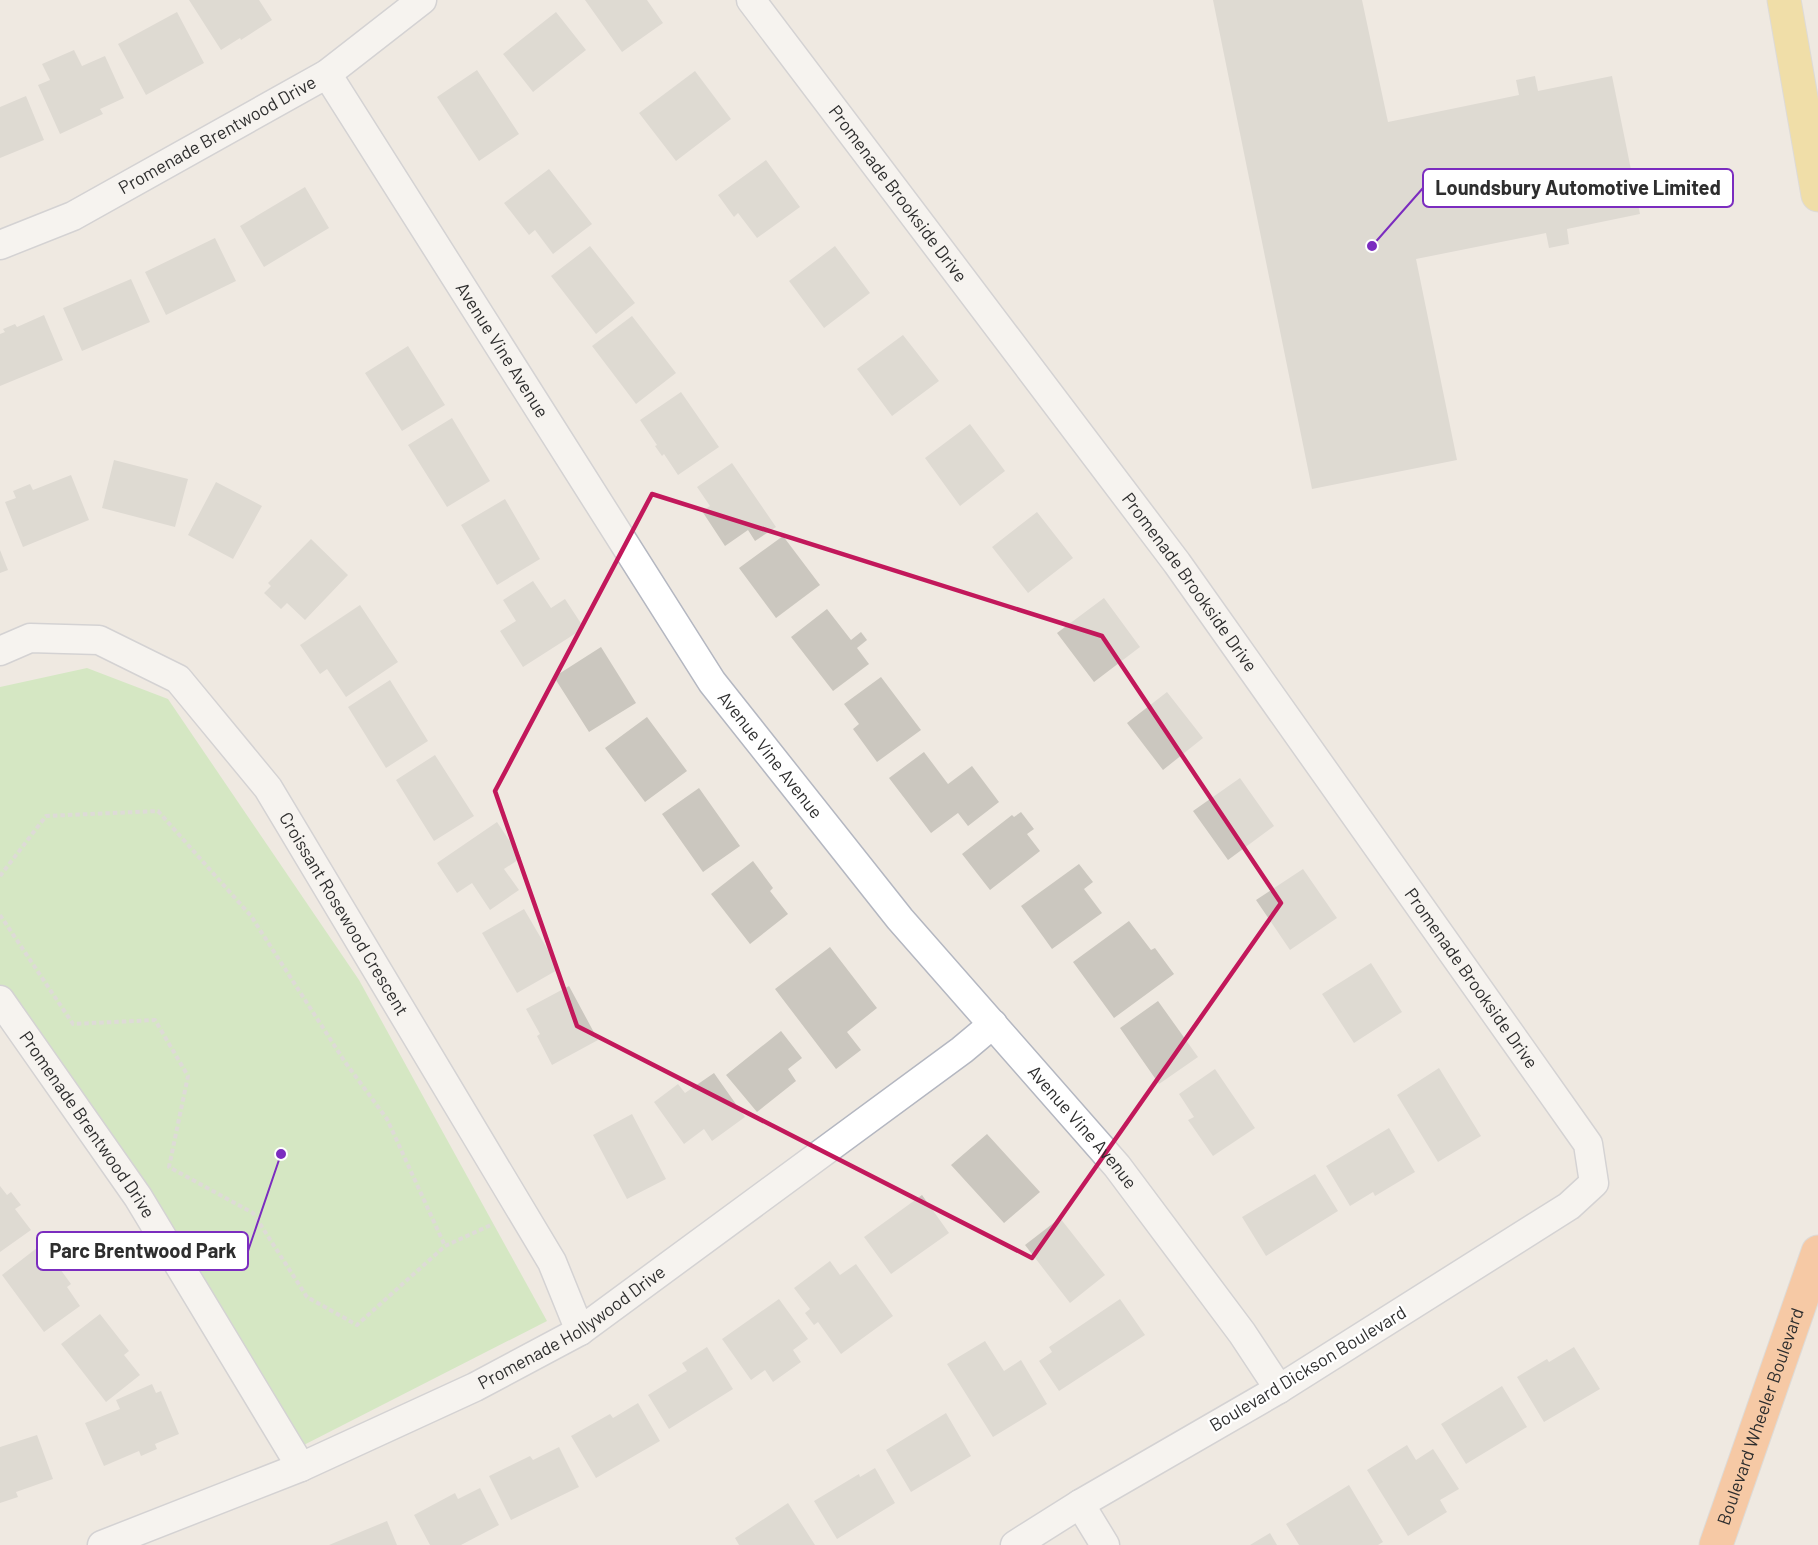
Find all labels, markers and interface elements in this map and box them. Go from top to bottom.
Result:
street label: Promenade Brentwood Drive [114,70,320,198]
street label: Promenade Brookside Drive [824,100,972,286]
callout: Loundsbury Automotive Limited [1423,169,1733,207]
text: Loundsbury Automotive Limited [1435,175,1721,199]
street label: Avenue Vine Avenue [452,278,554,422]
street label: Promenade Brookside Drive [1118,488,1262,676]
street label: Avenue Vine Avenue [714,687,828,823]
street label: Croissant Rosewood Crescent [275,808,414,1019]
street label: Promenade Brookside Drive [1400,883,1543,1073]
street label: Promenade Brentwood Drive [15,1026,160,1222]
street label: Avenue Vine Avenue [1024,1060,1142,1193]
callout: Parc Brentwood Park [37,1232,248,1270]
text: Parc Brentwood Park [49,1238,237,1262]
street label: Promenade Hollywood Drive [474,1260,669,1393]
street label: Boulevard Dickson Boulevard [1205,1301,1410,1436]
street label: Boulevard Wheeler Boulevard [1712,1305,1808,1528]

